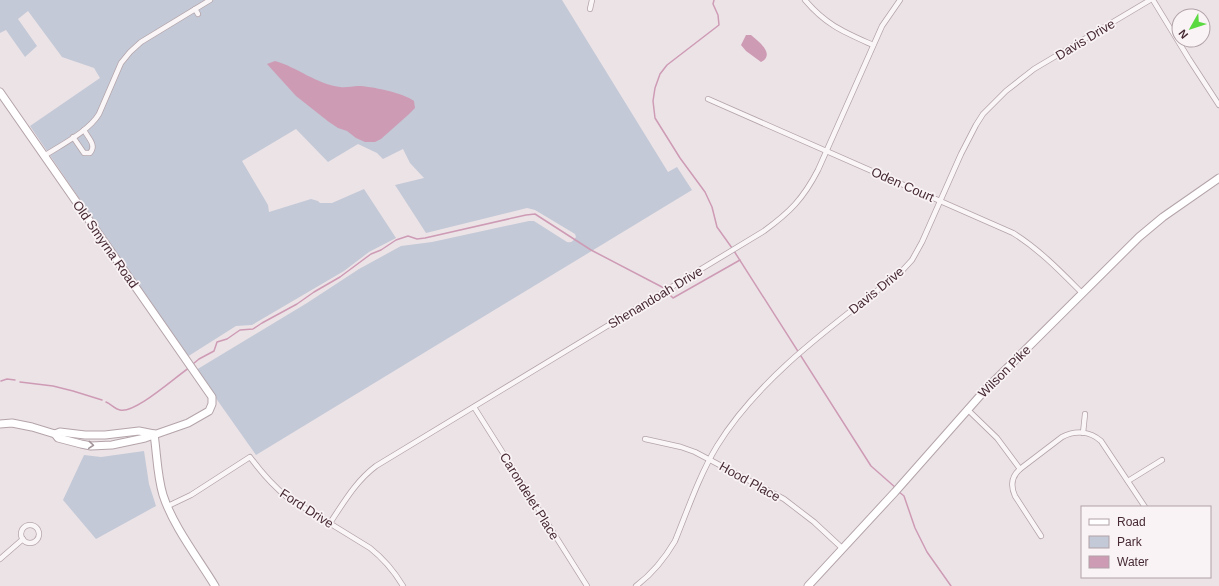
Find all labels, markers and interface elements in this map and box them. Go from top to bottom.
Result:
north arrow [1171,8,1211,48]
street label: Davis Drive [1053,16,1118,63]
text: N [1176,27,1190,41]
street label: Oden Court [869,164,937,205]
street label: Old Smyrna Road [70,198,141,291]
street label: Shenandoah Drive [605,263,705,332]
street label: Davis Drive [846,264,907,317]
street label: Wilson Pike [975,342,1034,401]
one-way arrow [88,440,94,449]
street label: Carondelet Place [497,450,562,543]
street label: Hood Place [717,459,783,504]
street label: Ford Drive [277,486,336,531]
legend [1081,506,1211,578]
text: Road [1117,515,1146,529]
text: Park [1117,535,1143,549]
text: Water [1117,555,1149,569]

